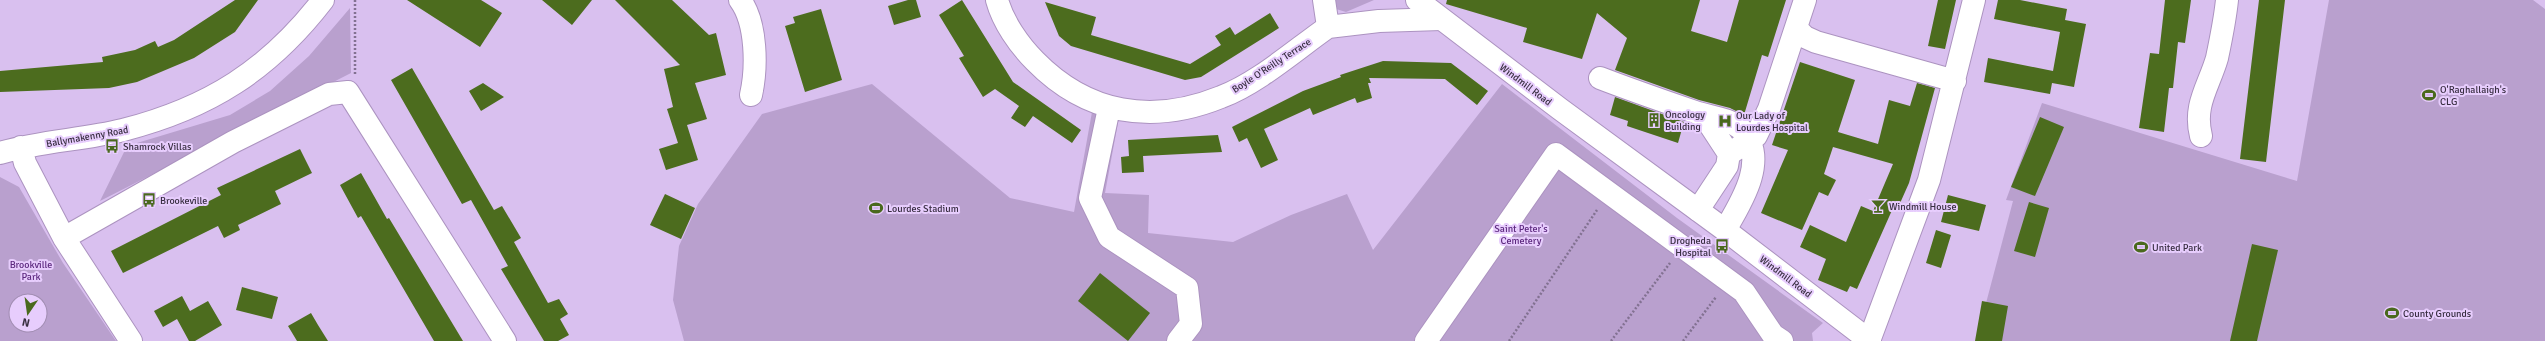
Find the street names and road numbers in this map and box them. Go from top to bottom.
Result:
street label: Boyle O'Reilly Terrace [1230,36,1313,96]
street label: Windmill Road [1497,61,1554,108]
street label: Ballymakenny Road [45,124,129,150]
street label: Windmill Road [1757,253,1814,300]

